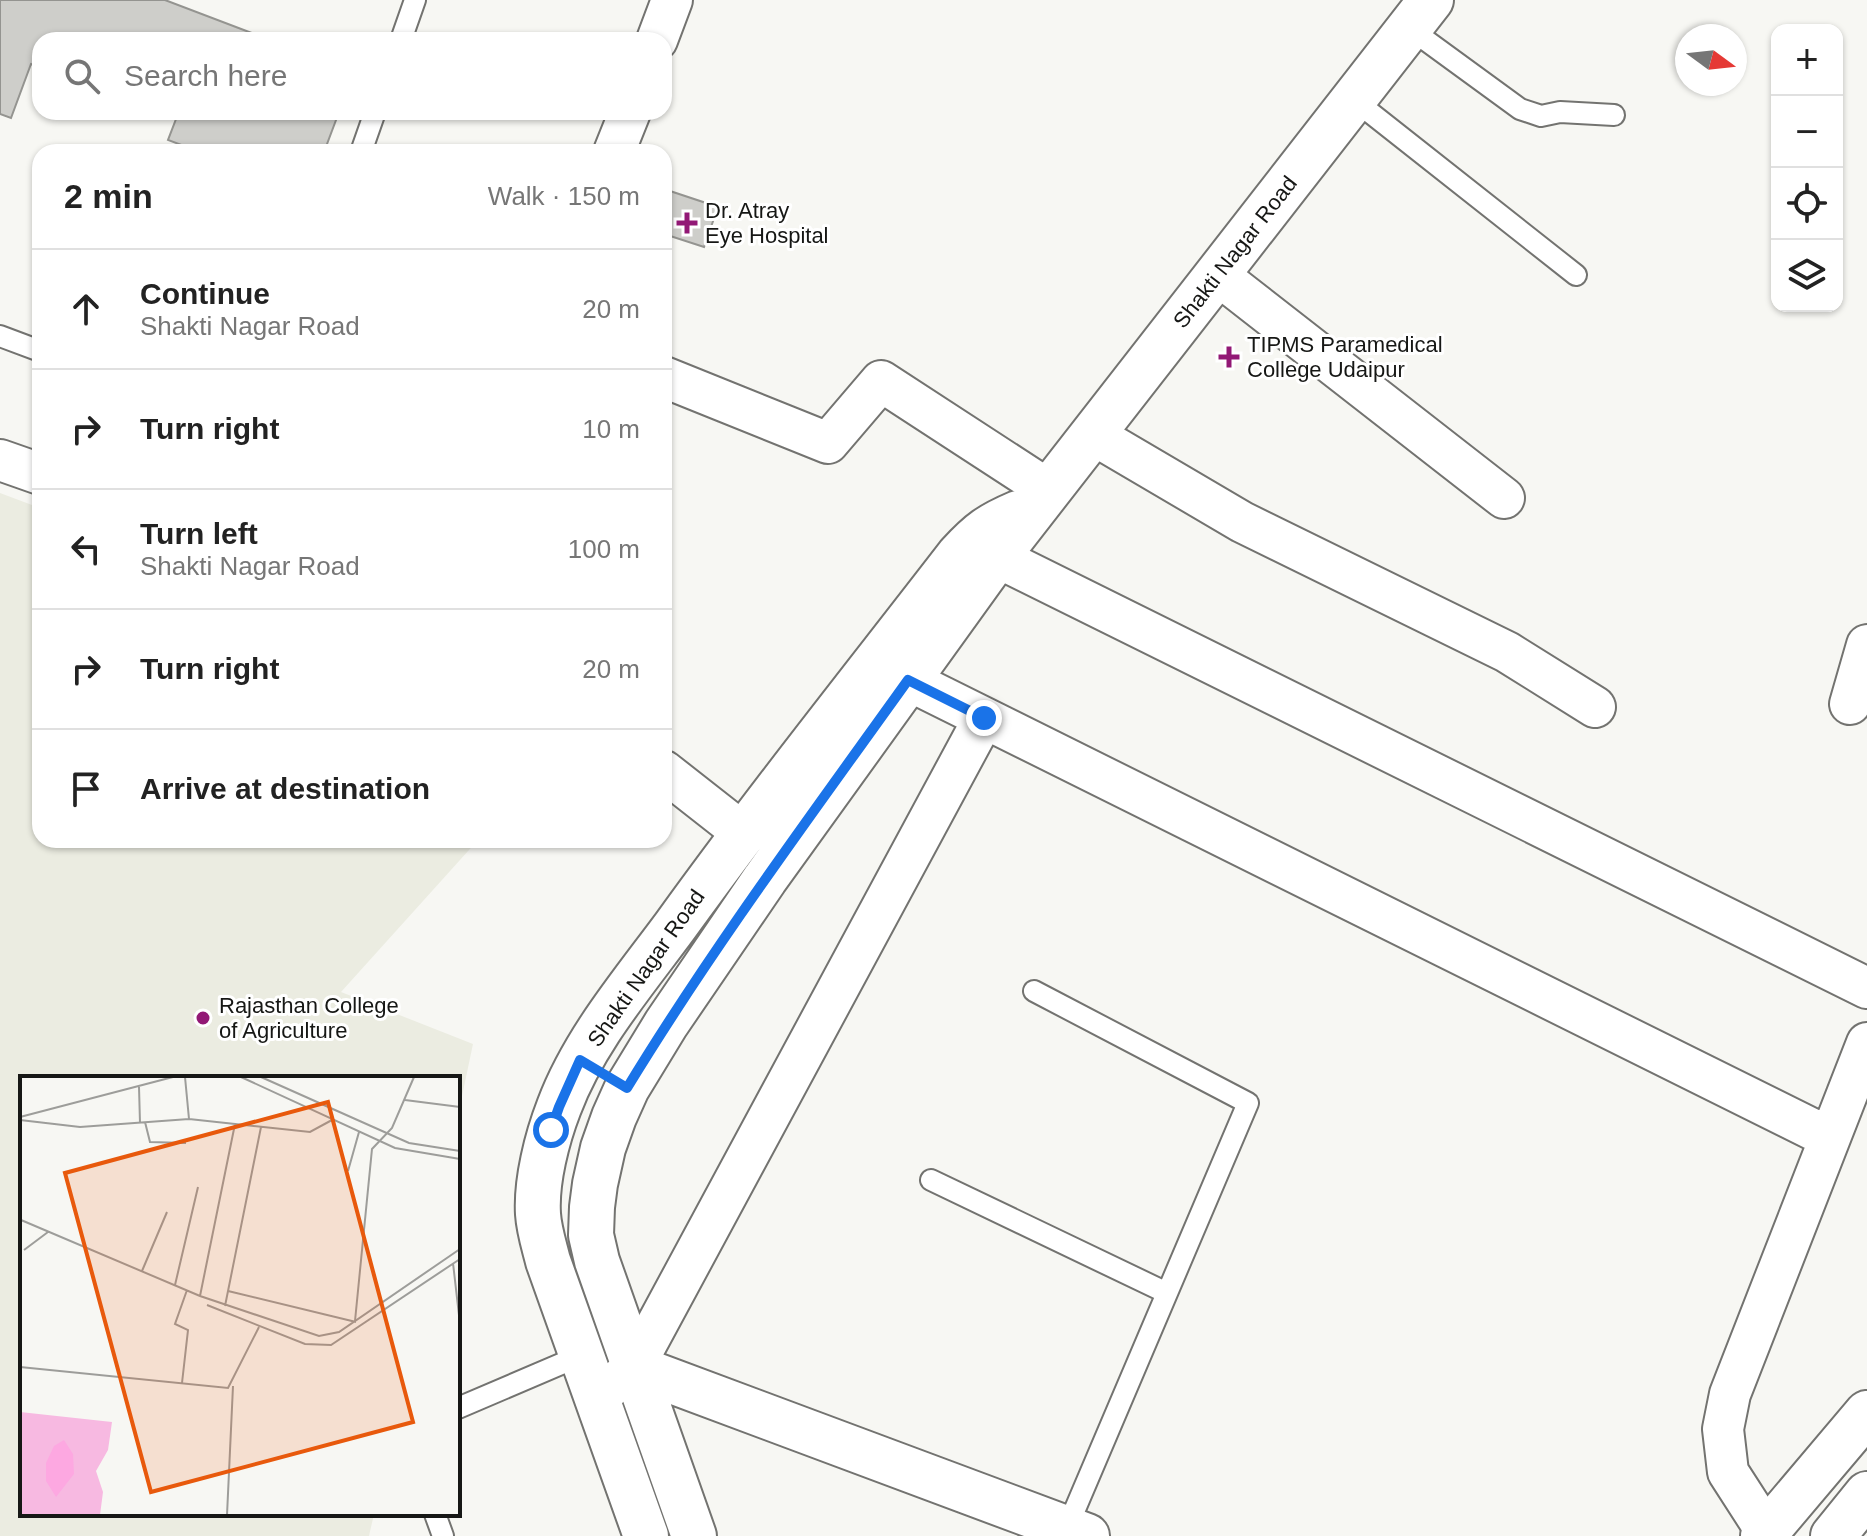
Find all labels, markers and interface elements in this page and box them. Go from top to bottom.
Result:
north arrow [1675,24,1747,96]
map controls [1771,24,1843,312]
button: + [1771,24,1843,96]
search box [32,32,672,120]
icon: search [60,54,104,98]
text: Search here [124,59,287,92]
button: − [1771,96,1843,168]
button: locate [1771,168,1843,240]
street label: Shakti Nagar Road [1168,171,1302,333]
text: 2 min [64,177,153,215]
text: Walk · 150 m [488,181,640,211]
place label: Dr. Atray Eye Hospital [705,198,829,248]
marker: Dr. Atray Eye Hospital [676,212,698,234]
button: layers [1771,240,1843,312]
text: Continue [140,277,270,310]
icon: ahead [64,287,108,331]
text: 20 m [582,294,640,324]
text: Shakti Nagar Road [140,311,360,341]
place label: TIPMS Paramedical College Udaipur [1247,332,1443,382]
marker: TIPMS Paramedical College Udaipur [1218,346,1240,368]
icon: right [64,407,108,451]
text: Turn right [140,412,279,445]
text: 10 m [582,414,640,444]
text: Turn left [140,517,258,550]
icon: left [64,527,108,571]
text: 100 m [568,534,640,564]
text: Shakti Nagar Road [140,551,360,581]
icon: right [64,647,108,691]
text: Turn right [140,652,279,685]
text: 20 m [582,654,640,684]
route end [966,700,1002,736]
icon: arrive [64,767,108,811]
text: Arrive at destination [140,772,430,805]
street label: Shakti Nagar Road [582,885,710,1051]
place label: Rajasthan College of Agriculture [219,993,399,1043]
marker: Rajasthan College of Agriculture [194,1009,212,1027]
inset map [20,1076,460,1516]
route start [533,1112,569,1148]

